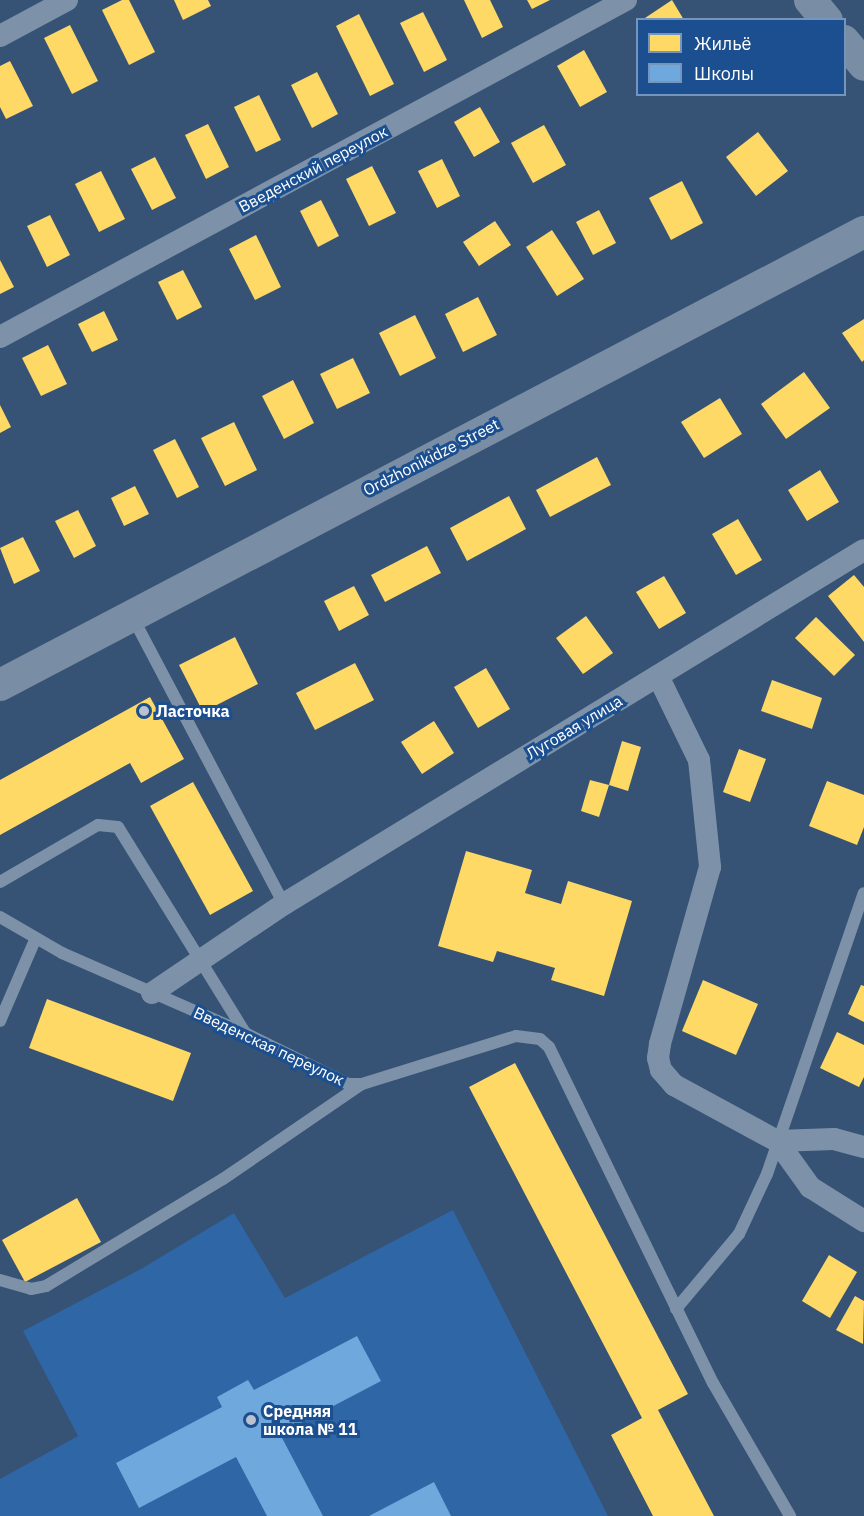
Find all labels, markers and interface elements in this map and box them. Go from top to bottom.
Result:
legend [636,18,846,96]
text: Жильё [694,32,751,55]
text: Школы [694,62,754,85]
street label: Введенский переулок [235,122,391,216]
street label: Ordzhonikidze Street [360,414,502,500]
street label: Луговая улица [523,691,625,763]
place label: Ласточка [156,701,230,721]
marker: Ласточка [137,704,151,718]
street label: Введенская переулок [191,1003,347,1089]
place label: Средняя школа № 11 [263,1401,357,1439]
marker: Средняя школа № 11 [244,1413,258,1427]

